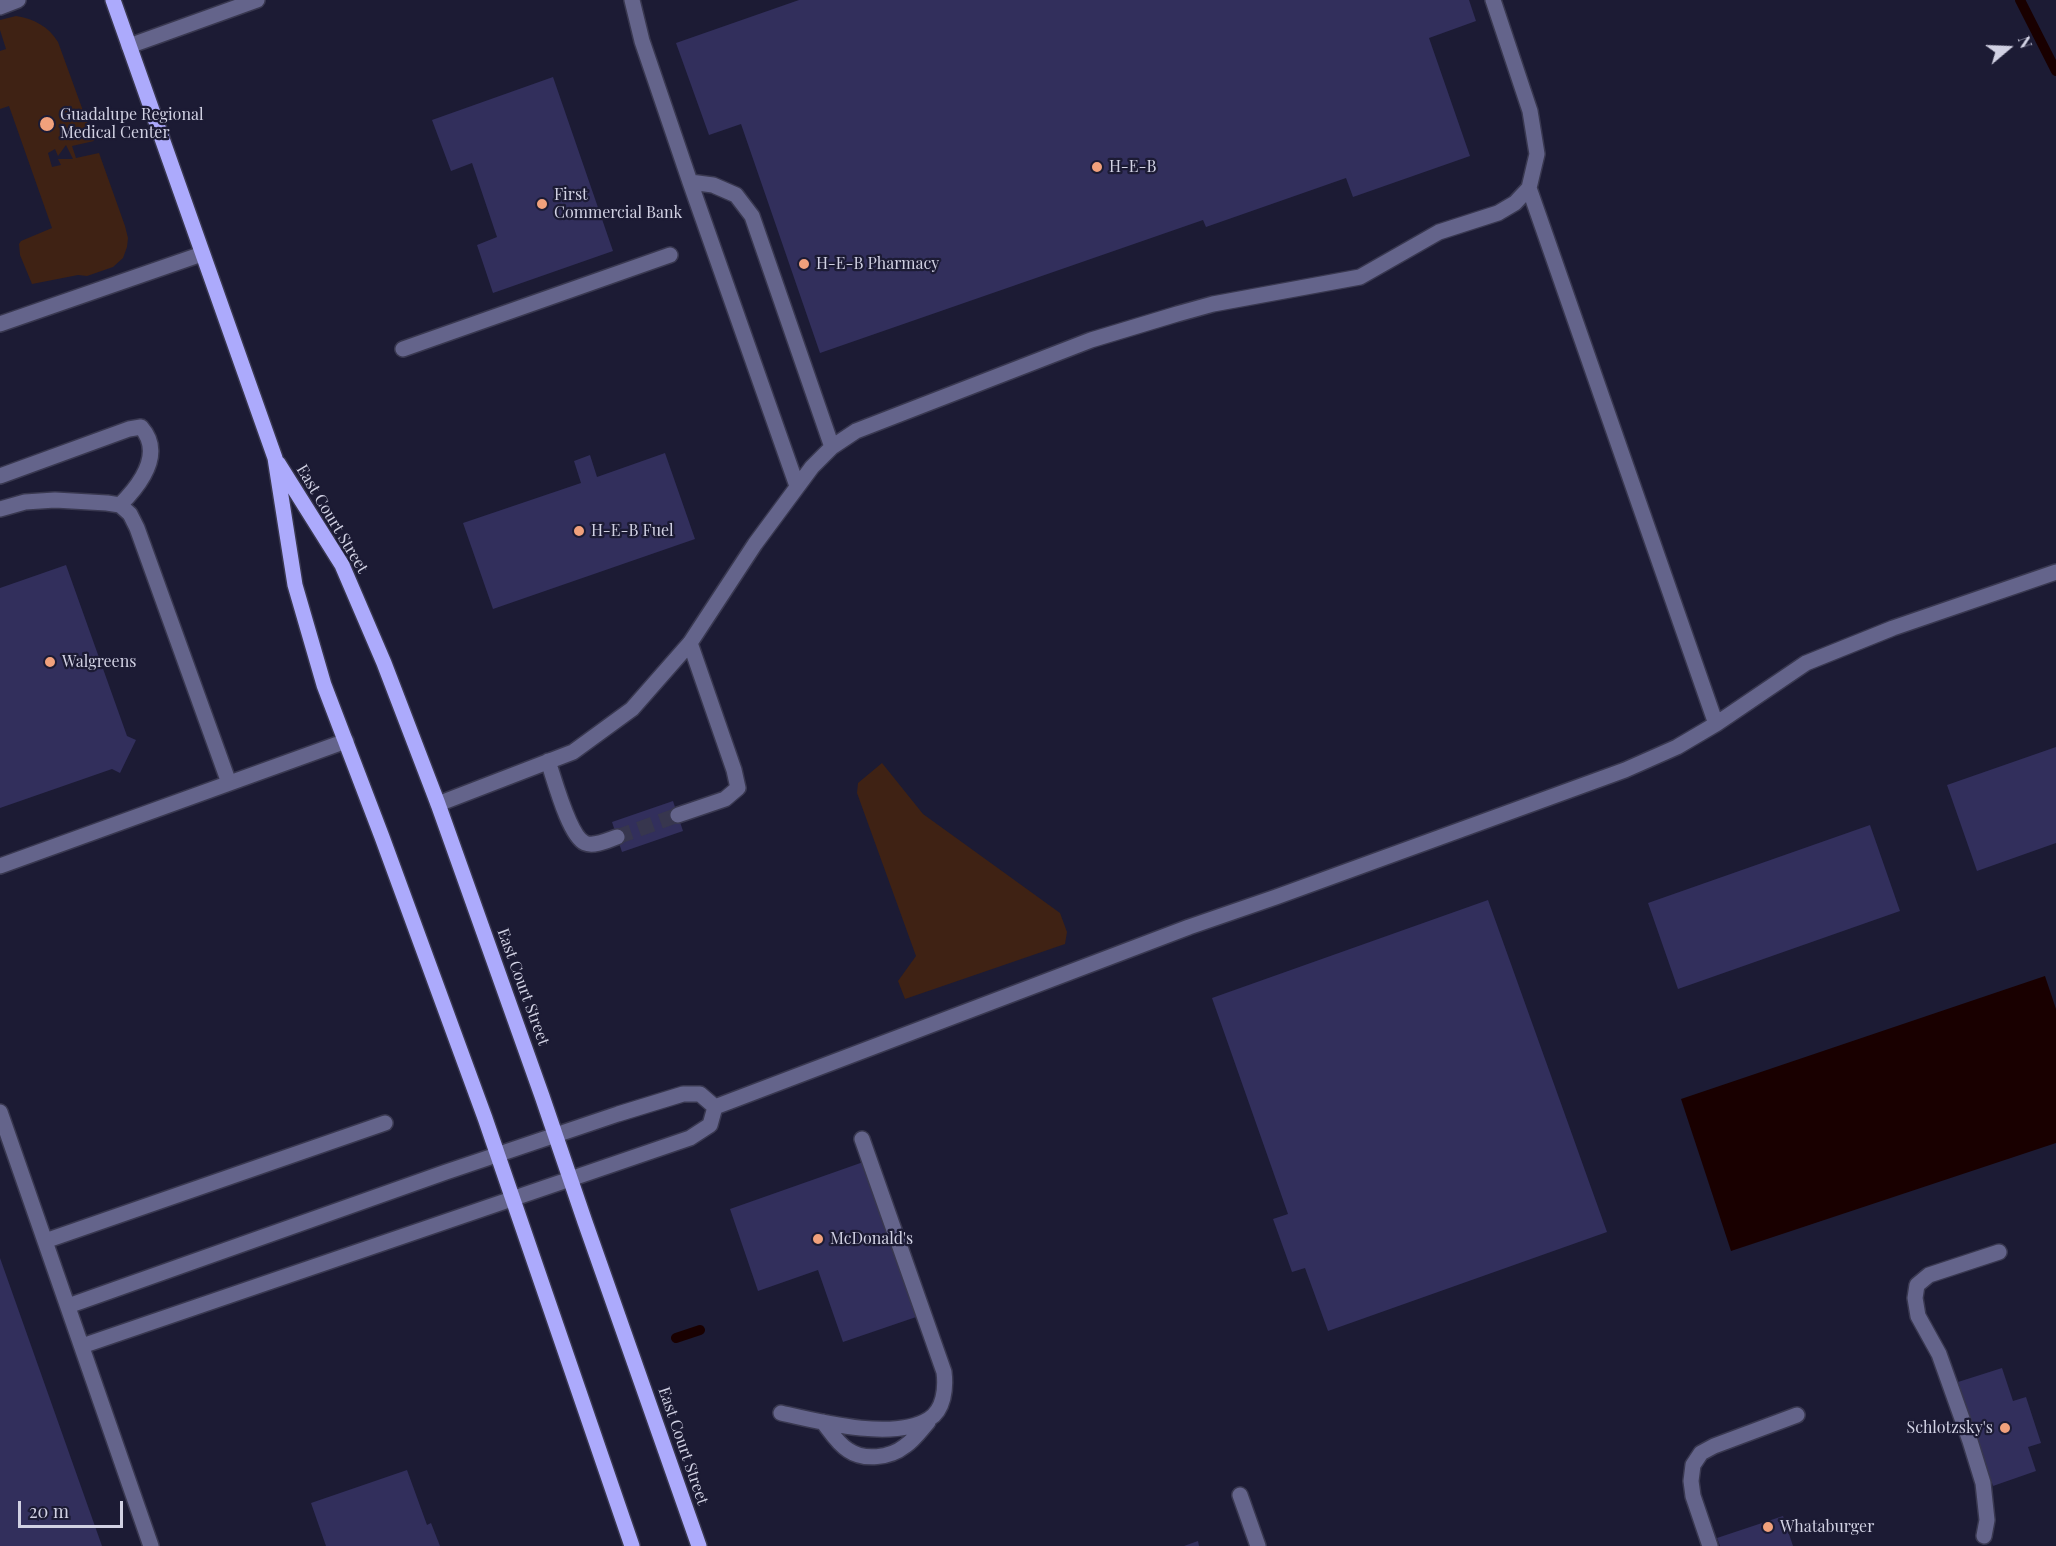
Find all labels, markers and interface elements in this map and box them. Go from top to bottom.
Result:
north arrow [1978,18,2038,78]
text: N [2014,33,2037,51]
place label: Guadalupe Regional Medical Center [60,105,203,143]
marker: Guadalupe Regional Medical Center [38,115,56,133]
place label: H-E-B [1109,157,1157,177]
marker: H-E-B [1090,160,1104,174]
place label: First Commercial Bank [554,185,682,223]
marker: First Commercial Bank [535,197,549,211]
place label: H-E-B Pharmacy [816,254,939,274]
marker: H-E-B Pharmacy [797,257,811,271]
street label: East Court Street [292,461,372,577]
place label: H-E-B Fuel [591,521,674,541]
marker: H-E-B Fuel [572,524,586,538]
place label: Walgreens [62,652,136,672]
marker: Walgreens [43,655,57,669]
street label: East Court Street [493,926,553,1048]
place label: McDonald's [830,1229,913,1249]
marker: McDonald's [811,1232,825,1246]
street label: East Court Street [654,1385,712,1507]
place label: Schlotzsky's [1907,1418,1993,1438]
marker: Schlotzsky's [1998,1421,2012,1435]
scale bar [21,1489,126,1527]
text: 20 m [29,1499,69,1523]
place label: Whataburger [1780,1517,1874,1537]
marker: Whataburger [1761,1520,1775,1534]

